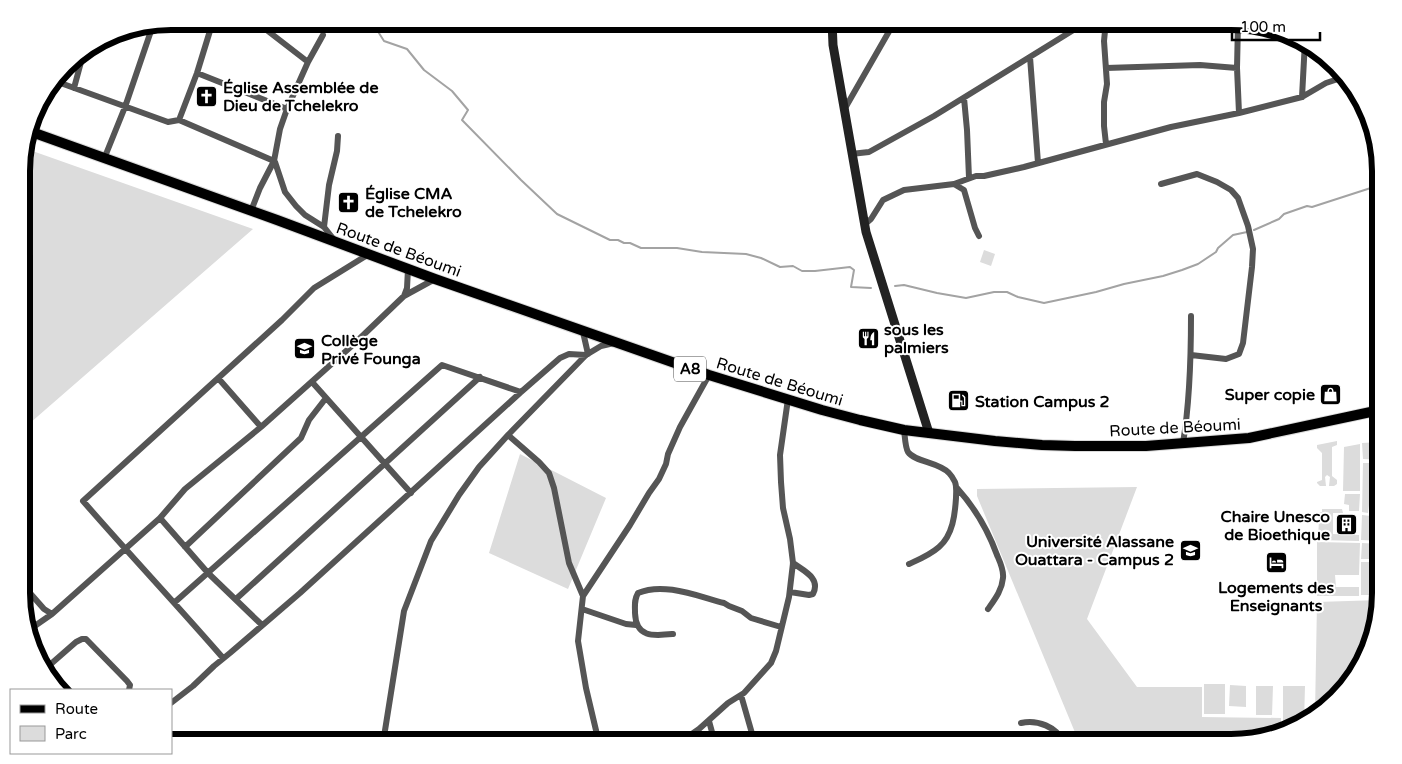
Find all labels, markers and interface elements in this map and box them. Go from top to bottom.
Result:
scale bar [1232,10,1320,42]
text: 100 m [1240,18,1286,36]
place label: Église Assemblée de Dieu de Tchelekro [223,78,379,116]
church icon: Église Assemblée de Dieu de Tchelekro [195,84,219,108]
place label: Église CMA de Tchelekro [365,184,462,222]
church icon: Église CMA de Tchelekro [337,190,361,214]
street label: Route de Béoumi [333,218,464,282]
place label: sous les palmiers [884,320,949,358]
restaurant icon: sous les palmiers [856,326,880,350]
place label: Collège Privé Founga [321,331,421,369]
school or university icon: Collège Privé Founga [293,337,317,361]
street label: Route de Béoumi [714,353,846,411]
road number: A8 [674,356,706,382]
shop icon: Super copie [1319,382,1343,406]
place label: Super copie [1225,385,1315,405]
fuel station icon: Station Campus 2 [947,389,971,413]
place label: Station Campus 2 [975,392,1110,412]
street label: Route de Béoumi [1109,415,1241,441]
place label: Chaire Unesco de Bioethique [1221,507,1330,545]
building icon: Chaire Unesco de Bioethique [1334,513,1358,537]
place label: Université Alassane Ouattara - Campus 2 [1015,532,1174,570]
school or university icon: Université Alassane Ouattara - Campus 2 [1178,538,1202,562]
hotel icon: Logements des Enseignants [1264,551,1288,575]
place label: Logements des Enseignants [1218,578,1334,616]
legend [10,689,172,754]
text: Route [55,700,98,718]
text: Parc [55,725,87,743]

